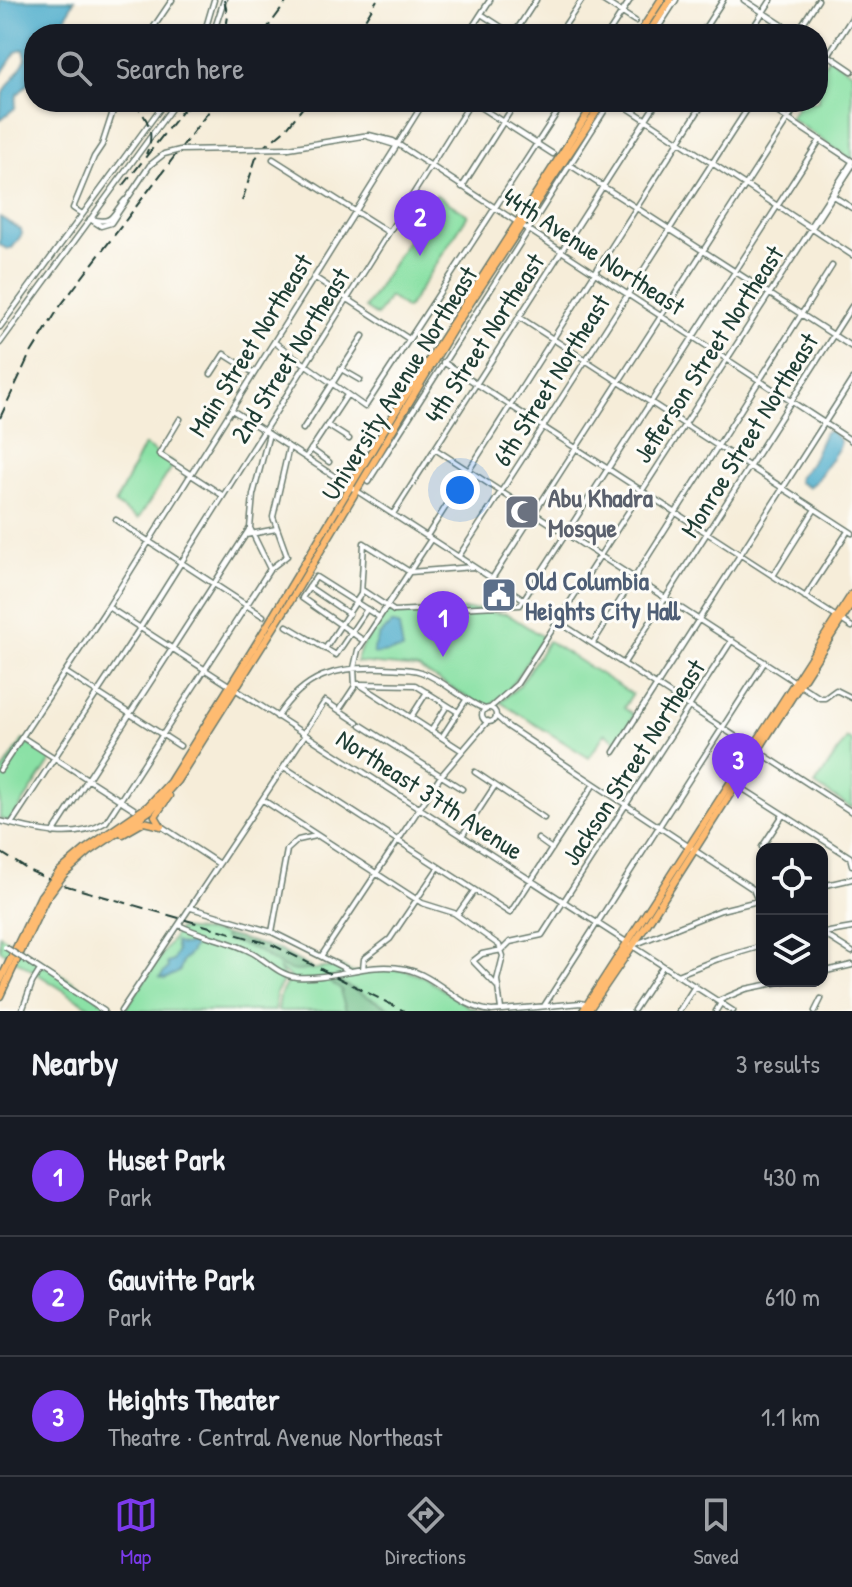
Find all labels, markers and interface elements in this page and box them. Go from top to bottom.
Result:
search box [24,24,828,112]
icon: search [52,46,96,90]
text: Search here [116,48,244,88]
street label: 44th Avenue Northeast [496,179,693,324]
pin: 2 [394,190,446,256]
street label: Jefferson Street Northeast [625,238,792,469]
street label: 4th Street Northeast [416,245,553,430]
street label: Main Street Northeast [180,246,321,443]
street label: University Avenue Northeast [313,258,486,507]
street label: 2nd Street Northeast [222,260,358,449]
street label: 6th Street Northeast [484,287,618,473]
street label: Monroe Street Northeast [672,325,827,544]
your location [440,470,480,510]
place label: Abu Khadra Mosque [548,480,654,546]
mosque icon: Abu Khadra Mosque [503,493,541,531]
place label: Old Columbia Heights City Hall [525,563,681,629]
public building icon: Old Columbia Heights City Hall [480,576,518,614]
pin: 1 [417,591,469,657]
street label: Jackson Street Northeast [553,651,713,872]
street label: Northeast 37th Avenue [330,721,530,867]
pin: 3 [712,733,764,799]
map controls [756,843,828,987]
button: locate [756,843,828,915]
button: layers [756,915,828,987]
text: Nearby [32,1040,118,1086]
text: 3 results [736,1046,820,1081]
text: Huset Park [108,1139,225,1179]
text: 1 [53,1159,63,1194]
text: 430 m [763,1159,820,1194]
text: Park [108,1179,152,1214]
text: Gauvitte Park [108,1259,255,1299]
text: 2 [52,1279,64,1314]
text: 610 m [765,1279,820,1314]
text: Park [108,1299,152,1334]
text: Heights Theater [108,1379,280,1419]
text: 3 [52,1399,64,1434]
text: 1.1 km [761,1399,820,1434]
text: Theatre · Central Avenue Northeast [108,1419,442,1454]
tab: Map [114,1493,158,1571]
tab: Directions [385,1493,466,1571]
tab: Saved [693,1493,738,1571]

